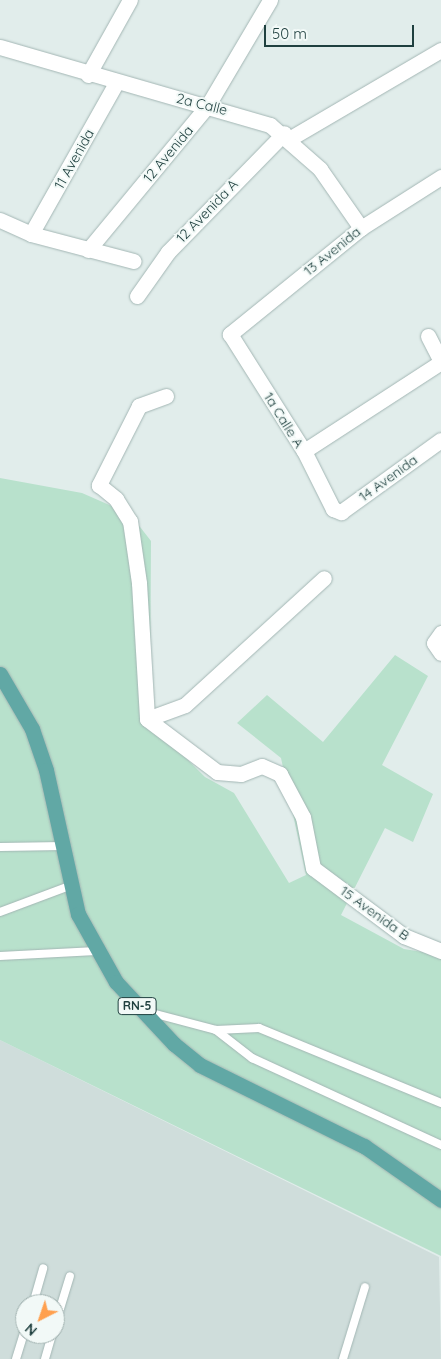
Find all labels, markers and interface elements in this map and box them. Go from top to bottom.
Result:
scale bar [266,15,416,47]
text: 50 m [272,24,307,43]
street label: 2a Calle [175,90,229,118]
street label: 12 Avenida [139,122,197,186]
street label: 11 Avenida [51,126,97,192]
street label: 12 Avenida A [173,176,241,246]
street label: 13 Avenida [300,223,364,279]
street label: 1a Calle A [260,389,308,451]
street label: 14 Avenida [356,451,420,505]
street label: 15 Avenida B [337,882,413,944]
road number: RN-5 [117,996,157,1016]
north arrow [15,1294,65,1344]
text: N [21,1319,41,1340]

